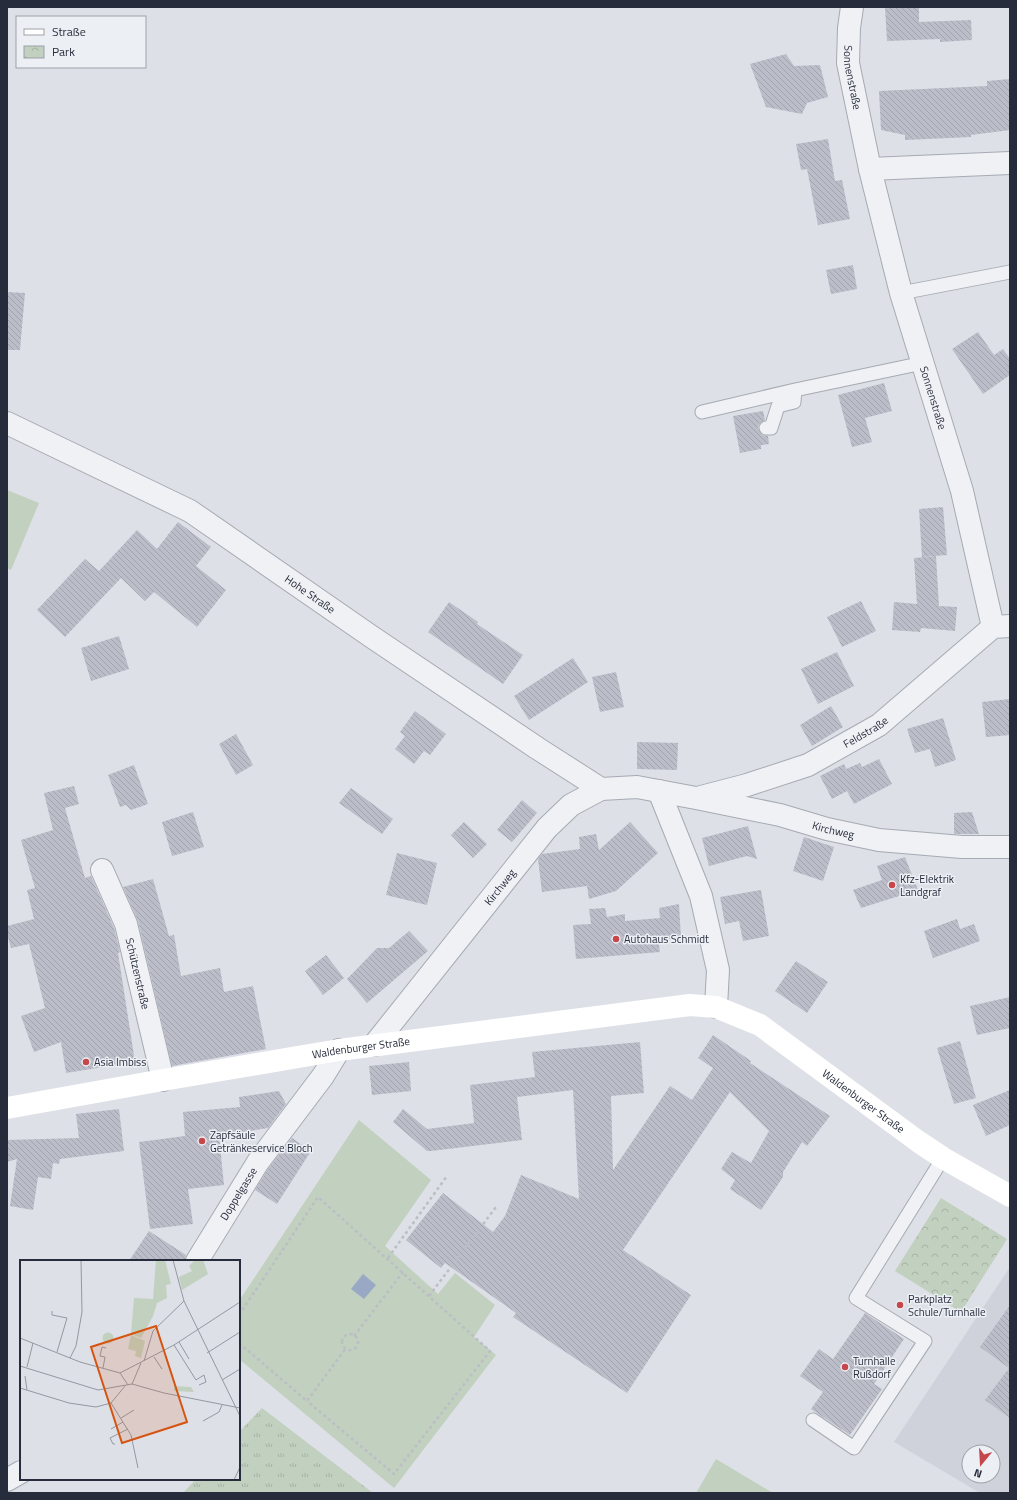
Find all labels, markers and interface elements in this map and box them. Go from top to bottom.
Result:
legend [16,16,146,68]
text: Straße [52,22,86,41]
text: Park [52,42,75,61]
street label: Sonnenstraße [840,45,866,112]
street label: Sonnenstraße [916,364,951,432]
street label: Hohe Straße [282,571,339,617]
street label: Feldstraße [840,712,892,752]
street label: Kirchweg [810,817,856,843]
street label: Kirchweg [480,865,520,909]
place label: Kfz-Elektrik Landgraf [900,871,955,900]
marker: Kfz-Elektrik Landgraf [887,880,897,890]
place label: Autohaus Schmidt [624,931,709,947]
marker: Autohaus Schmidt [611,934,621,944]
street label: Schützenstraße [122,936,154,1011]
street label: Waldenburger Straße [311,1033,411,1062]
place label: Asia Imbiss [94,1054,146,1070]
marker: Asia Imbiss [81,1057,91,1067]
street label: Waldenburger Straße [819,1065,908,1137]
place label: Zapfsäule Getränkeservice Bloch [210,1127,313,1156]
marker: Zapfsäule Getränkeservice Bloch [197,1136,207,1146]
street label: Doppelgasse [216,1164,261,1223]
inset map [20,1260,240,1480]
place label: Parkplatz Schule/Turnhalle [908,1291,986,1320]
marker: Parkplatz Schule/Turnhalle [895,1300,905,1310]
place label: Turnhalle Rußdorf [853,1353,896,1382]
marker: Turnhalle Rußdorf [840,1362,850,1372]
north arrow [961,1444,1001,1484]
text: N [972,1465,984,1482]

